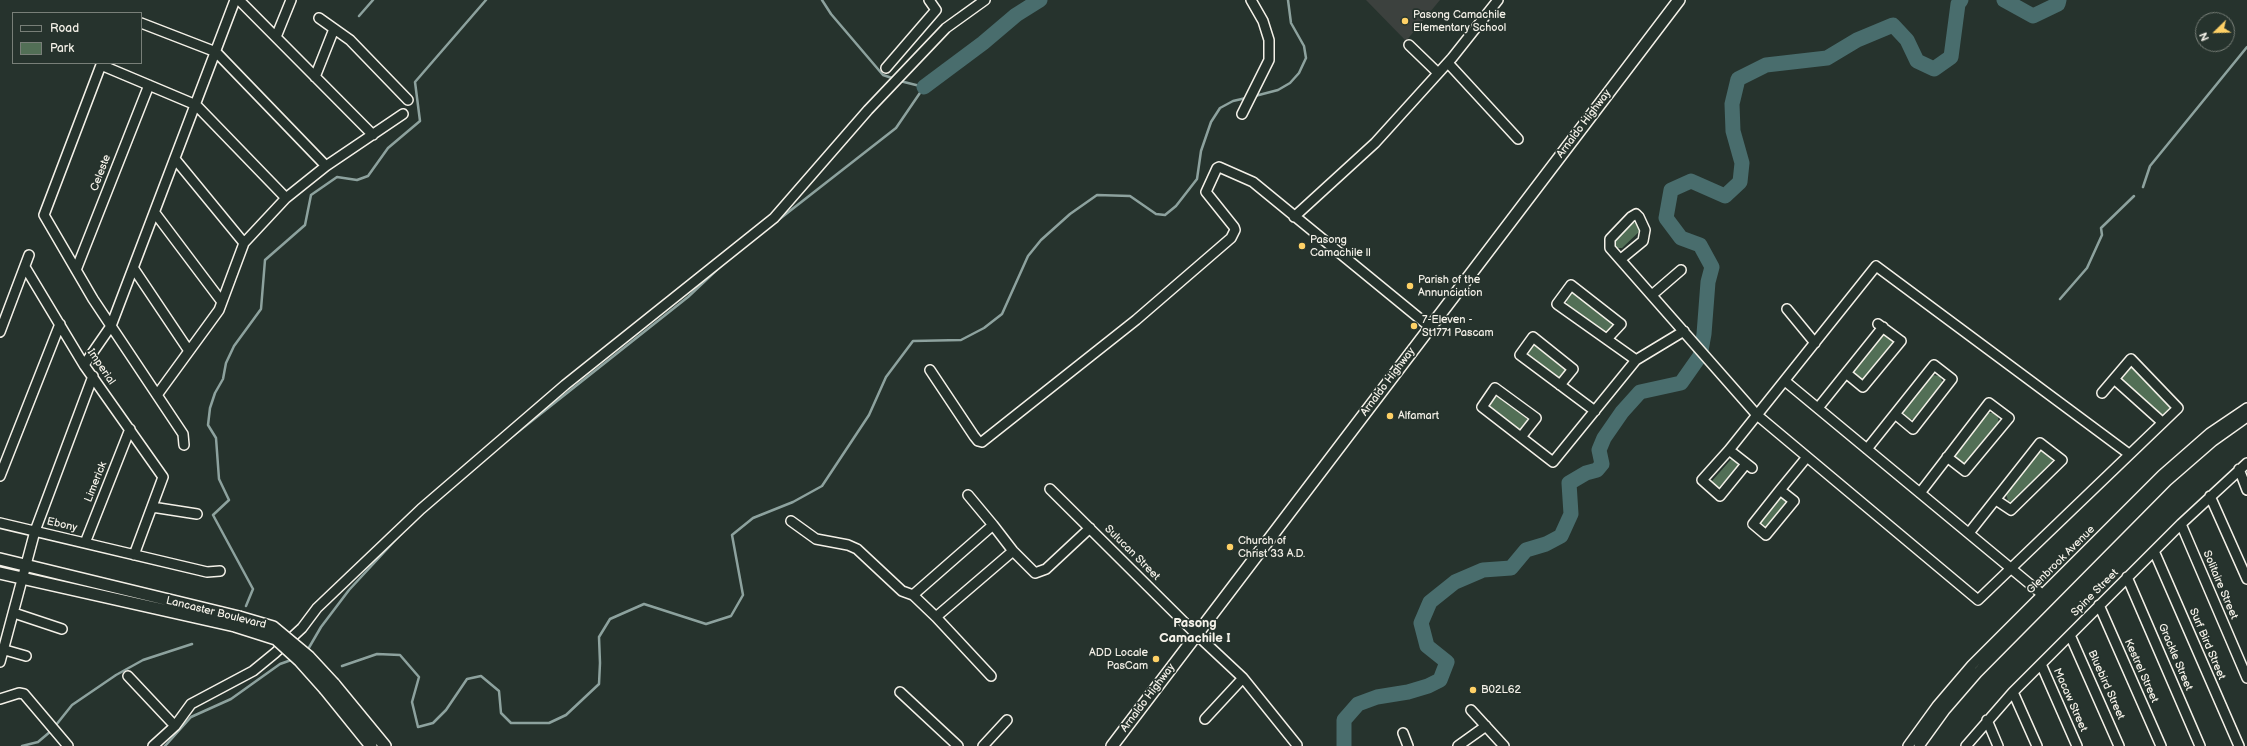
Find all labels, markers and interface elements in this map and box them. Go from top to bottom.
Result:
place label: Pasong Camachile Elementary School [1413,8,1506,34]
legend [12,12,142,64]
north arrow [2195,12,2235,52]
marker: Pasong Camachile Elementary School [1400,16,1410,26]
text: Road [50,21,79,36]
text: N [2197,30,2212,43]
text: Park [50,41,74,56]
street label: Arnaldo Highway [1554,87,1614,161]
street label: Celeste [88,153,114,193]
place label: Pasong Camachile ll [1310,233,1371,259]
marker: Pasong Camachile ll [1297,241,1307,251]
place label: Parish of the Annunciation [1418,273,1482,299]
marker: Parish of the Annunciation [1405,281,1415,291]
place label: 7-Eleven - St1771 Pascam [1422,313,1494,339]
marker: 7-Eleven - St1771 Pascam [1409,321,1419,331]
street label: Arnaldo Highway [1358,345,1418,419]
street label: Imperial [84,346,118,388]
place label: Alfamart [1398,409,1439,423]
marker: Alfamart [1385,411,1395,421]
street label: Limerick [82,460,110,504]
street label: Ebony [45,515,79,535]
street label: Sulucan Street [1102,523,1162,583]
street label: Glenbrook Avenue [2024,523,2098,597]
place label: Church of Christ 33 A.D. [1238,534,1305,560]
marker: Church of Christ 33 A.D. [1225,542,1235,552]
street label: Solitaire Street [2200,549,2240,621]
street label: Spine Street [2069,567,2121,619]
street label: Lancaster Boulevard [165,594,267,632]
street label: Surf Bird Street [2186,606,2228,682]
district label: Pasong Camachile I [1159,616,1231,647]
street label: Grackle Street [2155,621,2195,693]
street label: Kestrel Street [2121,637,2161,705]
place label: ADD Locale PasCam [1089,646,1148,672]
street label: Bluebird Street [2085,648,2127,722]
marker: ADD Locale PasCam [1151,654,1161,664]
street label: Arnaldo Highway [1118,661,1178,735]
street label: Macaw Street [2050,666,2090,734]
place label: B02L62 [1481,683,1521,697]
marker: B02L62 [1468,685,1478,695]

